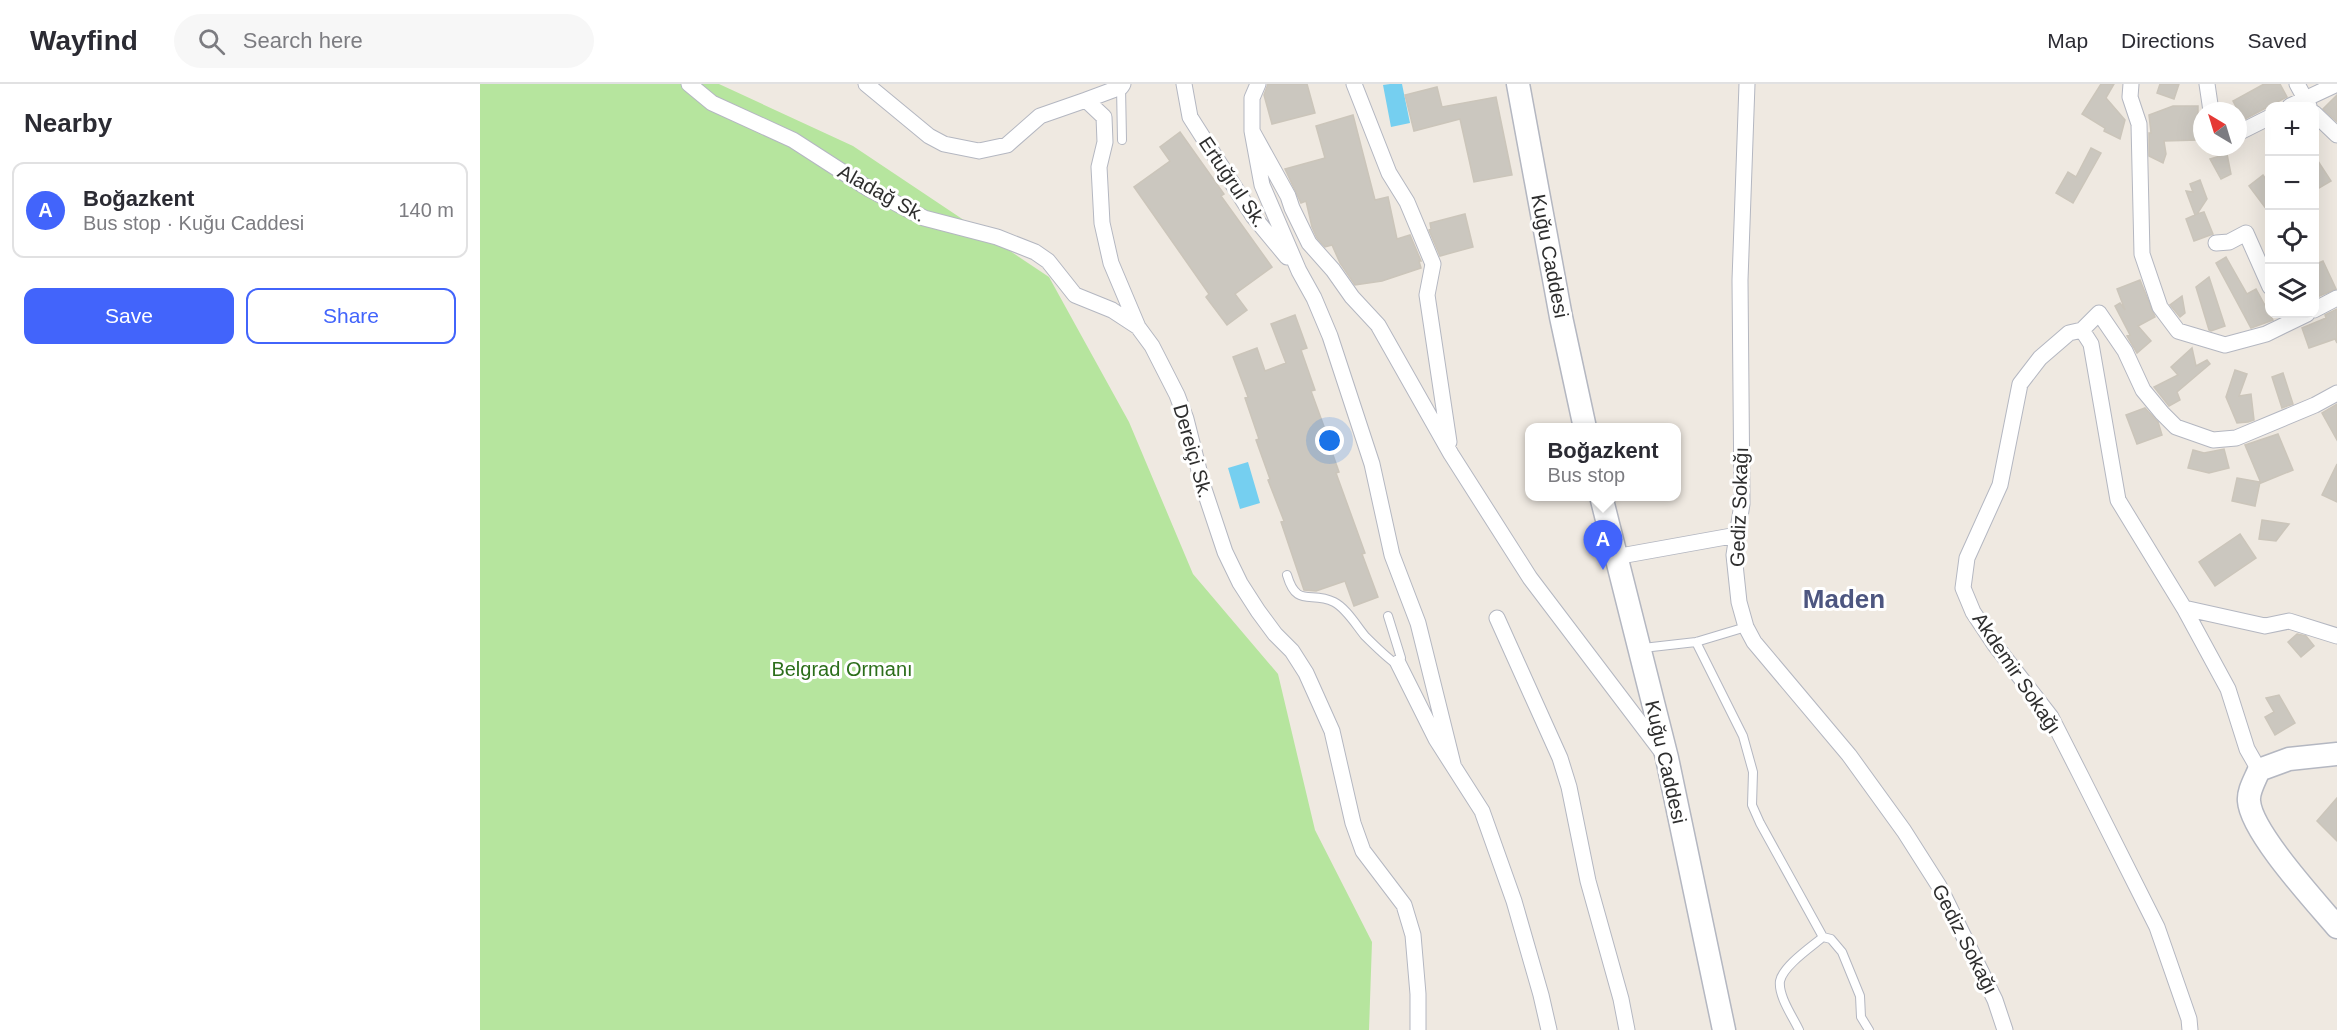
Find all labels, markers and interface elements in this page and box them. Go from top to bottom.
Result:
search box [174,14,594,68]
text: Wayfind [30,25,138,56]
icon: search [195,25,228,58]
text: Search here [243,28,363,53]
text: Map [2047,29,2088,52]
text: Directions [2121,29,2214,52]
text: Saved [2247,29,2307,52]
north arrow [2193,102,2247,156]
map controls [2265,102,2319,318]
button: + [2265,102,2319,156]
text: Nearby [24,108,112,138]
street label: Ertuğrul Sk. [1195,133,1271,231]
button: − [2265,156,2319,210]
street label: Aladağ Sk. [834,160,930,226]
text: Boğazkent [83,186,194,211]
street label: Kuğu Caddesi [1527,192,1573,320]
text: A [38,199,53,221]
text: 140 m [398,199,454,221]
button: locate [2265,210,2319,264]
text: Bus stop · Kuğu Caddesi [83,212,304,234]
button: layers [2265,264,2319,318]
button: Save [24,288,234,344]
button: Share [246,288,456,344]
street label: Dereiçi Sk. [1169,401,1217,501]
popup [1525,423,1681,501]
your location [1315,426,1344,455]
text: Boğazkent [1547,438,1659,463]
street label: Gediz Sokağı [1726,447,1752,567]
text: Bus stop [1547,464,1625,486]
pin: A [1584,520,1622,570]
district label: Maden [1803,584,1885,614]
street label: Akdemir Sokağı [1968,608,2066,738]
park label: Belgrad Ormanı [771,658,913,680]
street label: Kuğu Caddesi [1641,698,1691,826]
street label: Gediz Sokağı [1928,881,2002,997]

